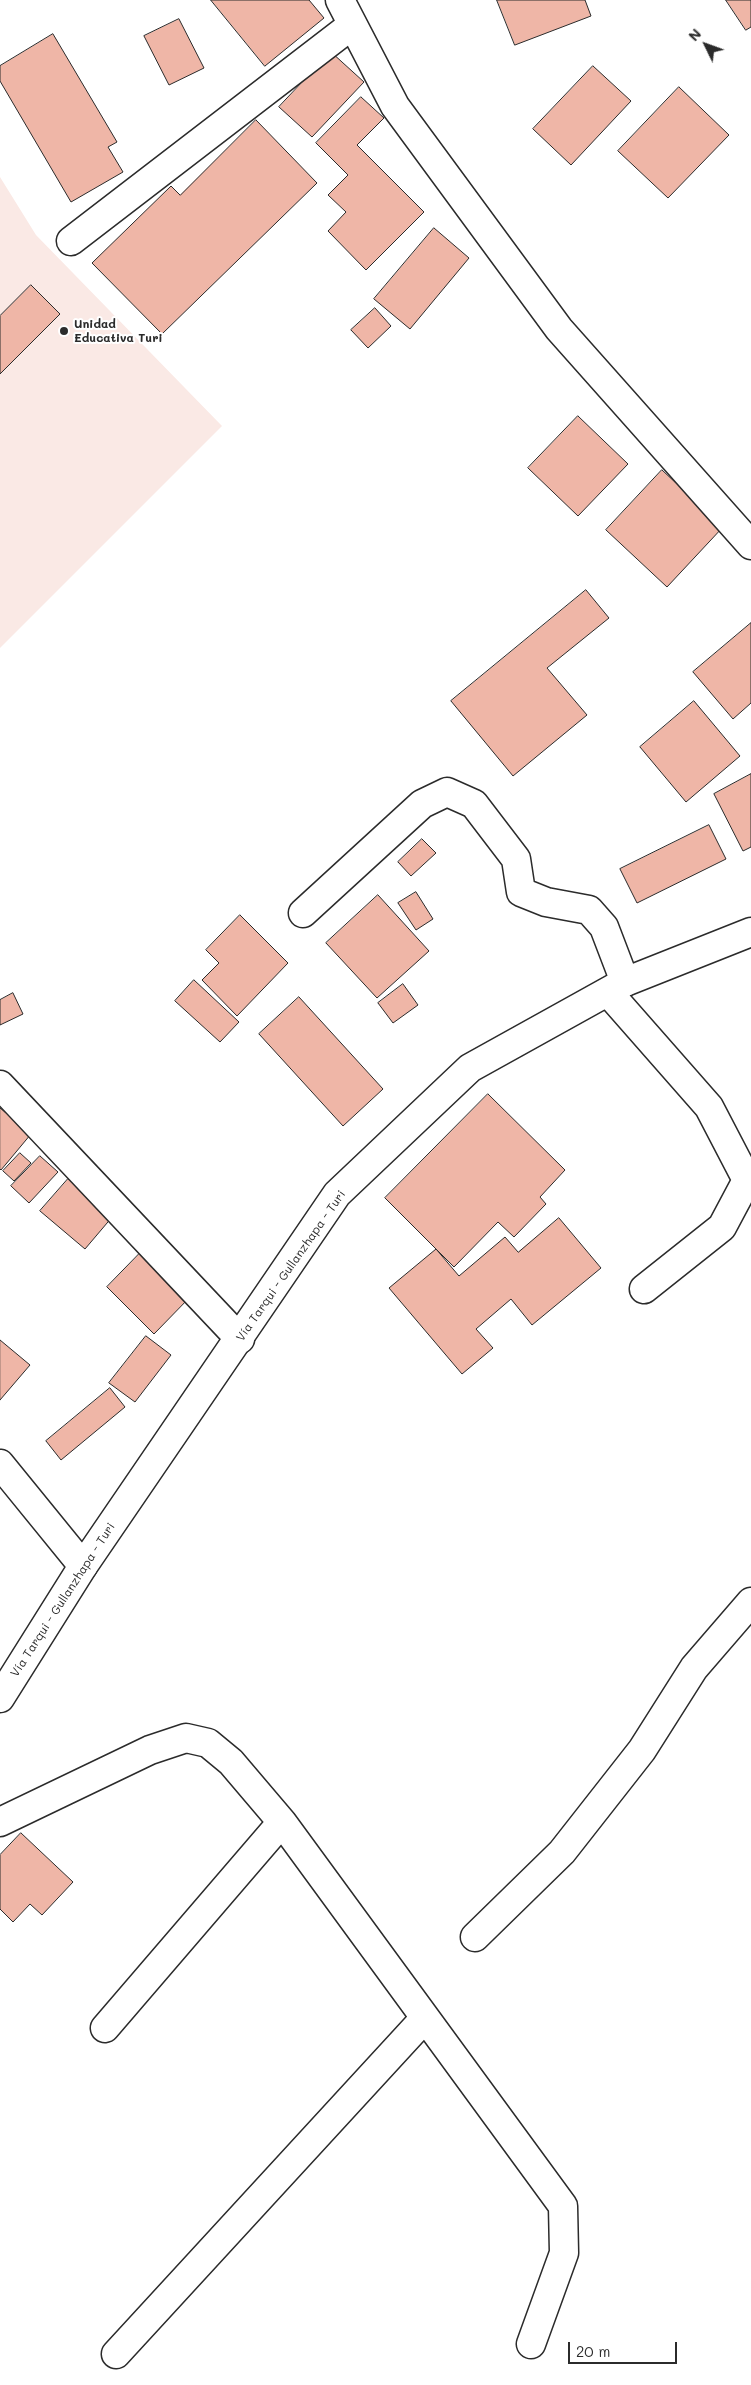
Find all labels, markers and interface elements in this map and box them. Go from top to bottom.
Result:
north arrow [681,20,731,70]
text: N [684,24,705,45]
place label: Unidad Educativa Turi [74,317,163,345]
marker: Unidad Educativa Turi [58,325,70,337]
street label: Vía Tarqui - Gullanzhapa - Turi [233,1188,349,1344]
street label: Vía Tarqui - Gullanzhapa - Turi [8,1520,118,1680]
scale bar [571,2332,680,2364]
text: 20 m [576,2341,610,2361]

